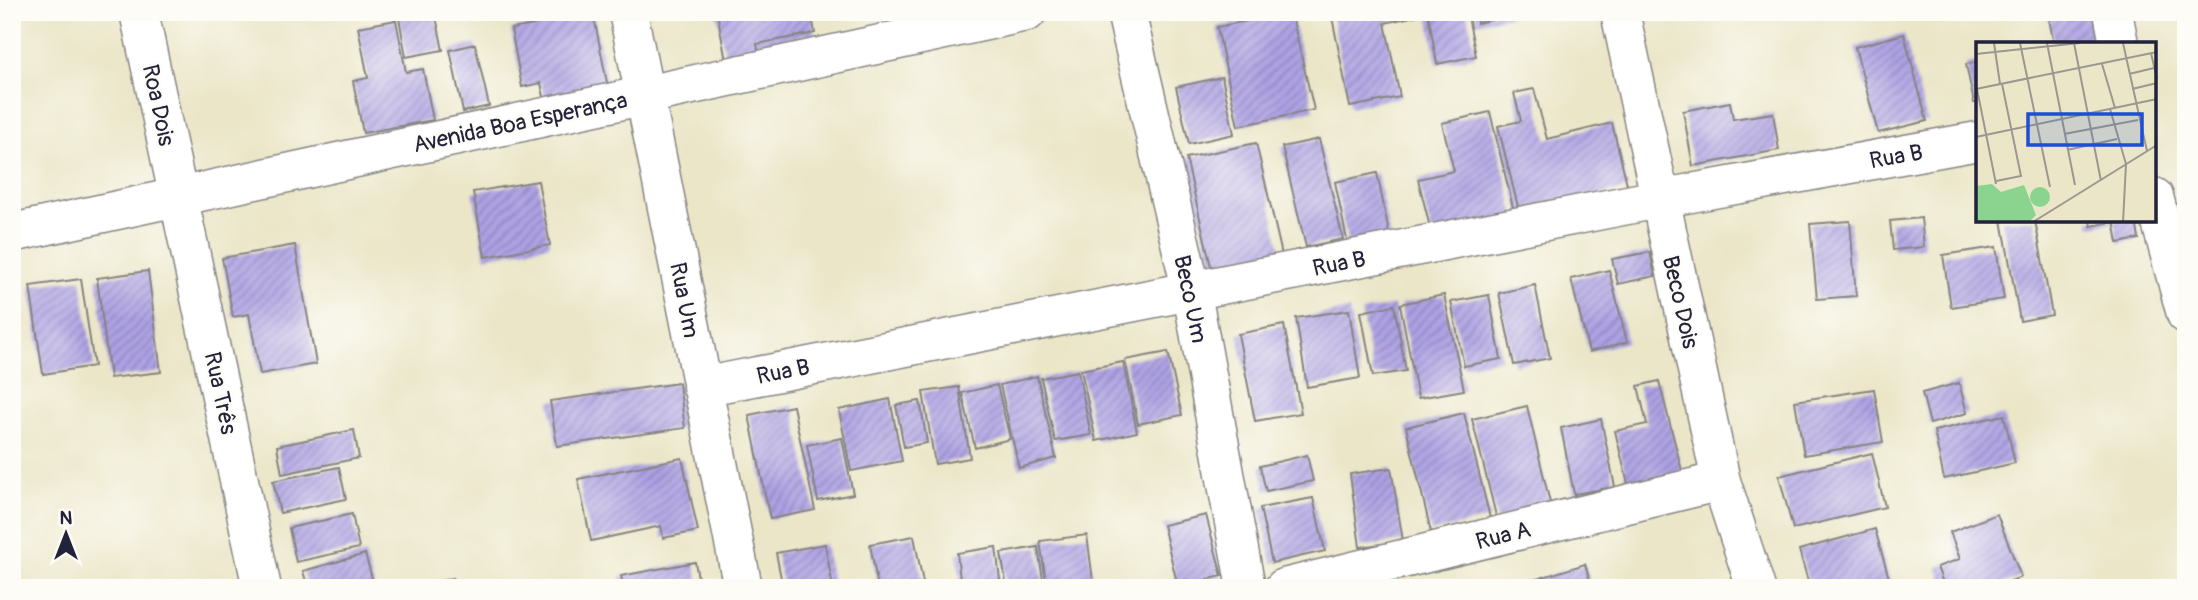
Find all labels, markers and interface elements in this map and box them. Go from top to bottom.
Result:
inset map [1976,42,2156,222]
street label: Roa Dois [136,62,181,148]
street label: Avenida Boa Esperança [410,86,630,159]
street label: Rua B [1867,138,1925,175]
street label: Rua B [1310,244,1368,283]
street label: Beco Um [1167,253,1214,346]
street label: Beco Dois [1656,253,1705,351]
street label: Rua Um [663,260,706,340]
street label: Rua Três [198,349,243,437]
street label: Rua B [754,352,812,391]
north arrow [32,498,102,568]
text: N [60,506,73,530]
street label: Rua A [1473,515,1534,556]

